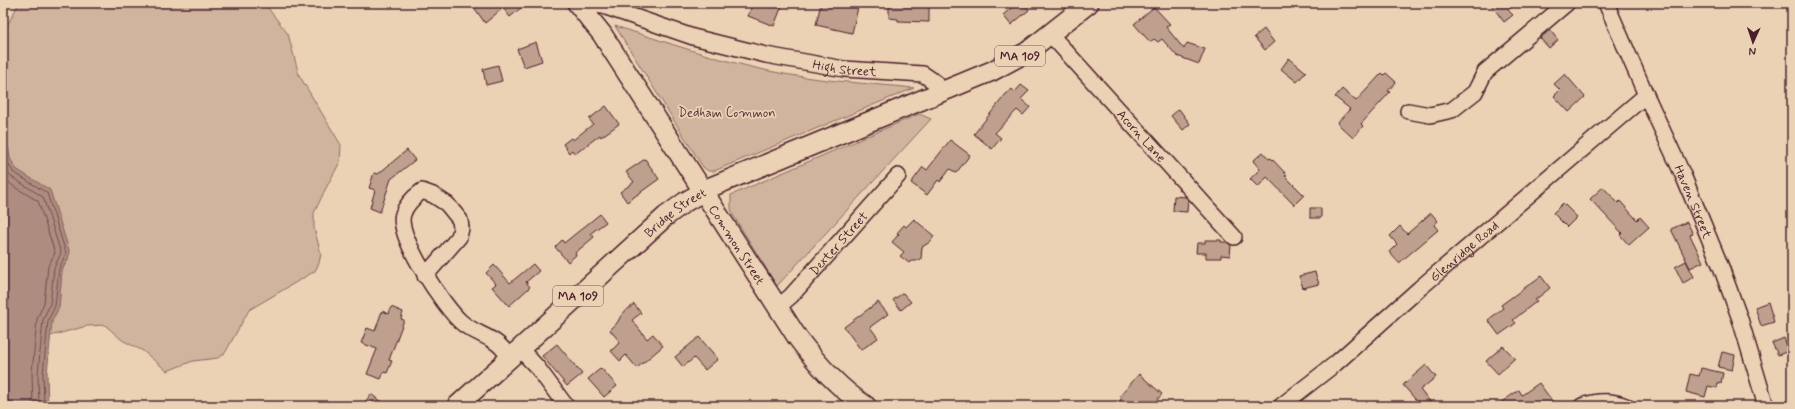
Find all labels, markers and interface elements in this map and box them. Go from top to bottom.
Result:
north arrow [1733,22,1773,62]
text: N [1749,44,1757,58]
road number: MA 109 [995,46,1045,66]
street label: High Street [811,57,877,81]
park label: Dedham Common [678,105,776,122]
street label: Acorn Lane [1113,107,1169,167]
street label: Haven Street [1669,162,1715,242]
street label: Bridge Street [641,185,710,242]
street label: Common Street [704,202,768,288]
street label: Dexter Street [806,208,872,280]
street label: Glenridge Road [1427,218,1503,286]
road number: MA 109 [553,286,603,306]

